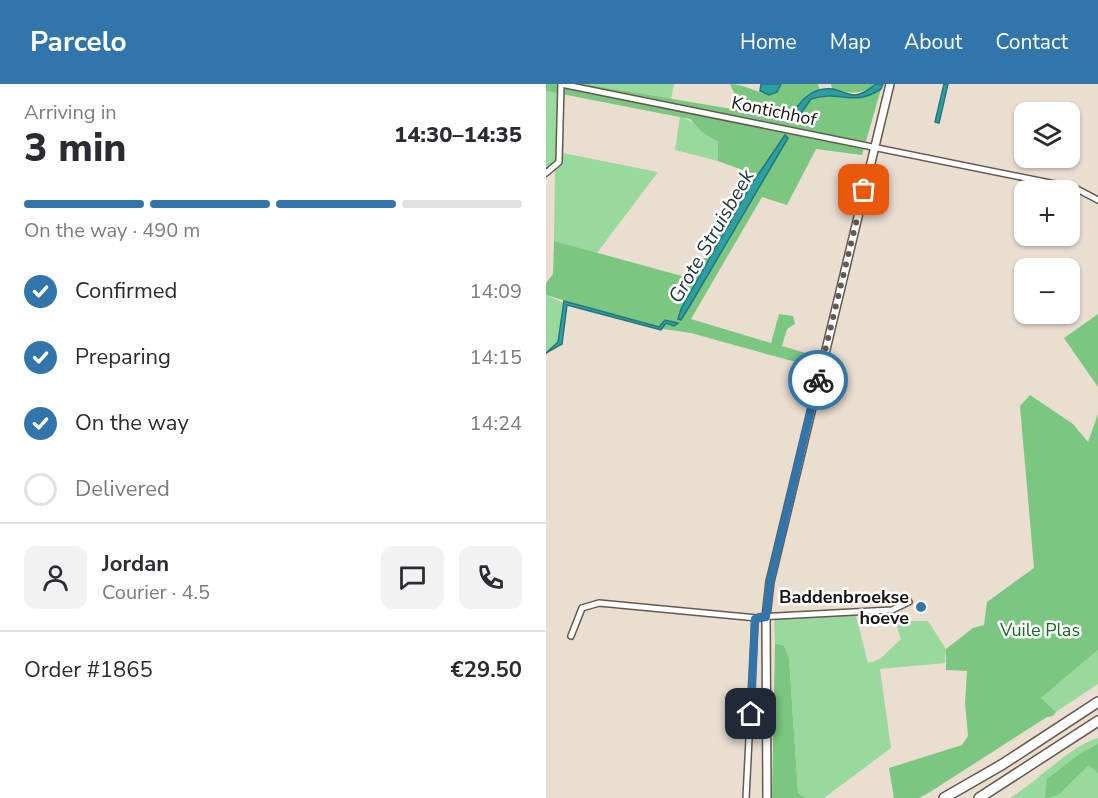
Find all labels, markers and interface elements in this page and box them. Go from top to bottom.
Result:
text: Parcelo [30,23,127,61]
text: Home [740,28,797,56]
text: Map [830,28,871,56]
text: About [904,28,962,56]
text: Contact [995,28,1068,56]
street label: Kontichhof [729,90,820,132]
text: Arriving in [24,99,117,126]
map controls [1014,102,1080,324]
button: layers [1014,102,1080,168]
text: 14:30–14:35 [394,120,522,150]
text: 3 min [24,122,127,175]
water label: Grote Struisbeek [662,164,761,308]
pin [838,164,889,215]
icon: bag [847,173,880,206]
button: + [1014,180,1080,246]
text: On the way · 490 m [24,217,200,244]
button: − [1014,258,1080,324]
icon: check [24,275,57,308]
text: Confirmed [75,276,177,306]
text: 14:09 [469,278,522,305]
icon: check [24,341,57,374]
text: Preparing [75,342,171,372]
text: 14:15 [469,344,522,371]
courier [788,350,848,410]
icon: bike [802,364,835,397]
icon: check [24,407,57,440]
text: On the way [75,408,189,438]
text: 14:24 [469,410,522,437]
text: Delivered [75,474,170,504]
button: person [24,546,87,609]
button: chat [381,546,444,609]
button: phone [459,546,522,609]
text: Jordan [102,549,169,579]
text: Courier · 4.5 [102,579,210,606]
place label: Baddenbroekse hoeve [779,585,909,630]
marker: Baddenbroekse hoeve [914,600,928,614]
park label: Vuile Plas [999,618,1080,642]
text: Order #1865 [24,655,153,685]
text: €29.50 [451,655,522,685]
pin [725,688,776,739]
icon: home [734,697,767,730]

